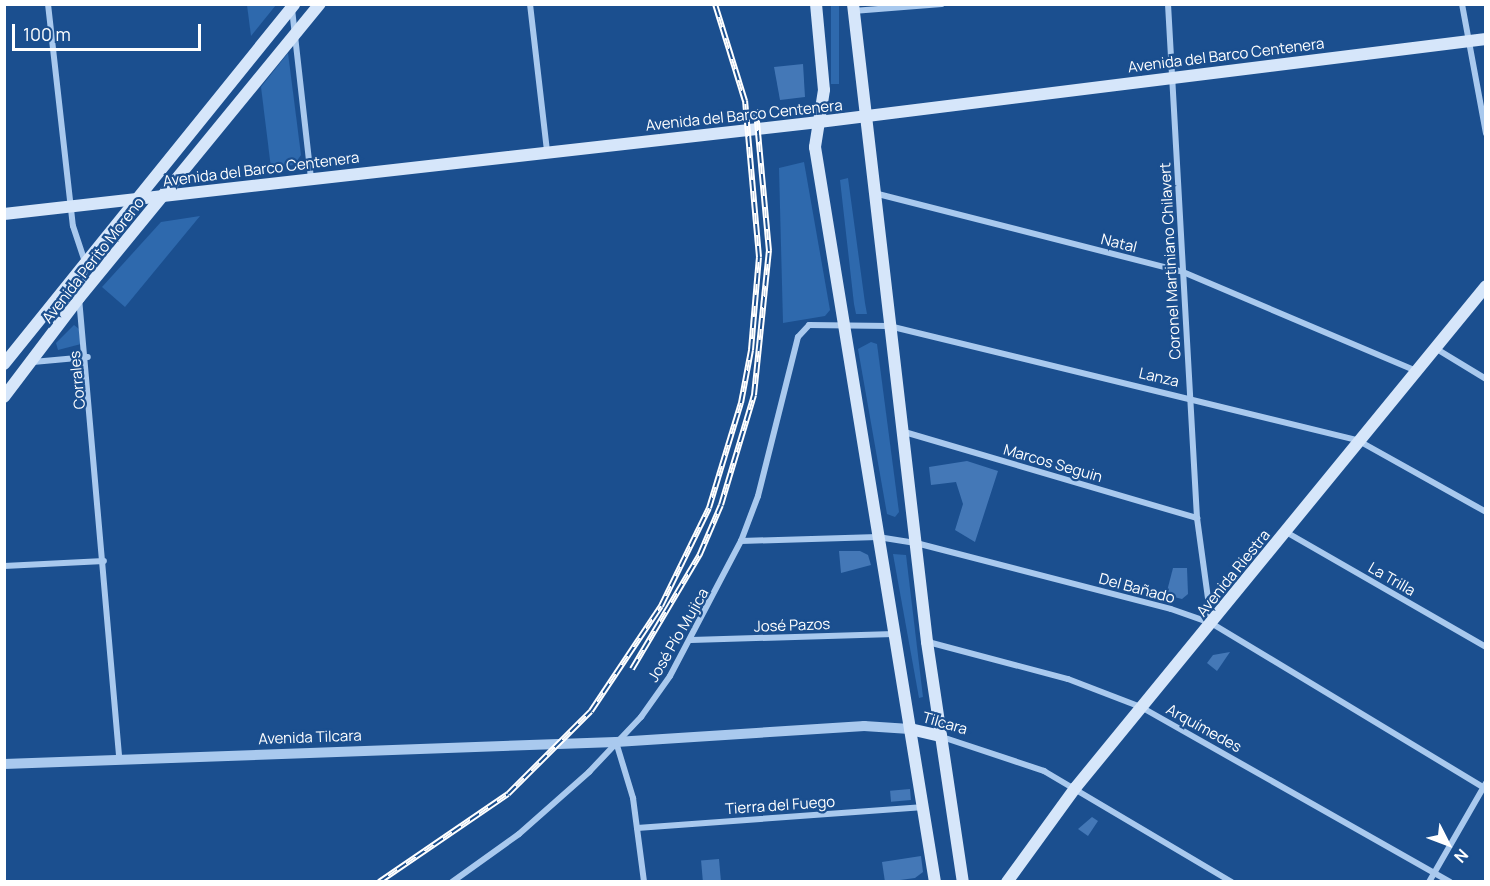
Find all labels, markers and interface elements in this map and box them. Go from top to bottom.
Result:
scale bar [15,12,204,50]
text: 100 m [23,22,71,46]
street label: Avenida del Barco Centenera [1127,34,1325,76]
street label: Avenida del Barco Centenera [645,96,843,134]
street label: Avenida del Barco Centenera [162,148,360,190]
street label: Coronel Martiniano Chilavert [1156,162,1184,360]
street label: Avenida Perito Moreno [38,194,148,326]
street label: Natal [1099,230,1139,256]
street label: Corrales [65,350,89,410]
street label: Lanza [1137,364,1181,390]
street label: Marcos Seguin [1001,440,1105,486]
street label: Avenida Riestra [1193,526,1273,620]
street label: La Trilla [1365,558,1419,600]
street label: Del Bañado [1097,569,1177,607]
street label: José Pío Mujica [644,585,712,685]
street label: José Pazos [753,615,831,635]
street label: Arquímedes [1163,700,1245,756]
street label: Tilcara [920,708,970,738]
street label: Avenida Tilcara [258,726,362,748]
street label: Tierra del Fuego [724,792,836,818]
north arrow [1418,814,1478,874]
text: N [1449,844,1473,868]

